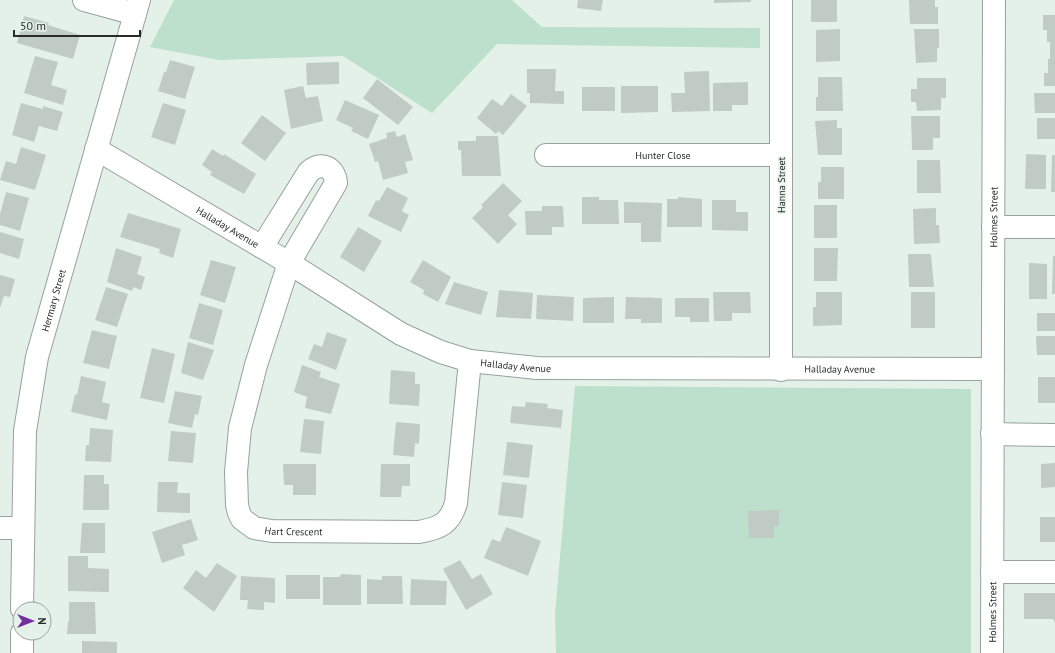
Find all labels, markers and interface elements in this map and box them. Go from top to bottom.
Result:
scale bar [14,12,140,38]
text: 50 m [20,18,46,33]
street label: Hunter Close [635,149,691,162]
street label: Hanna Street [775,156,788,213]
street label: Holmes Street [987,186,1000,247]
street label: Halladay Avenue [194,204,261,251]
street label: Hermary Street [39,267,69,333]
street label: Halladay Avenue [480,356,551,375]
street label: Halladay Avenue [804,363,875,376]
street label: Hart Crescent [264,524,323,538]
street label: Holmes Street [986,581,999,642]
north arrow [12,601,52,641]
text: N [35,617,49,625]

